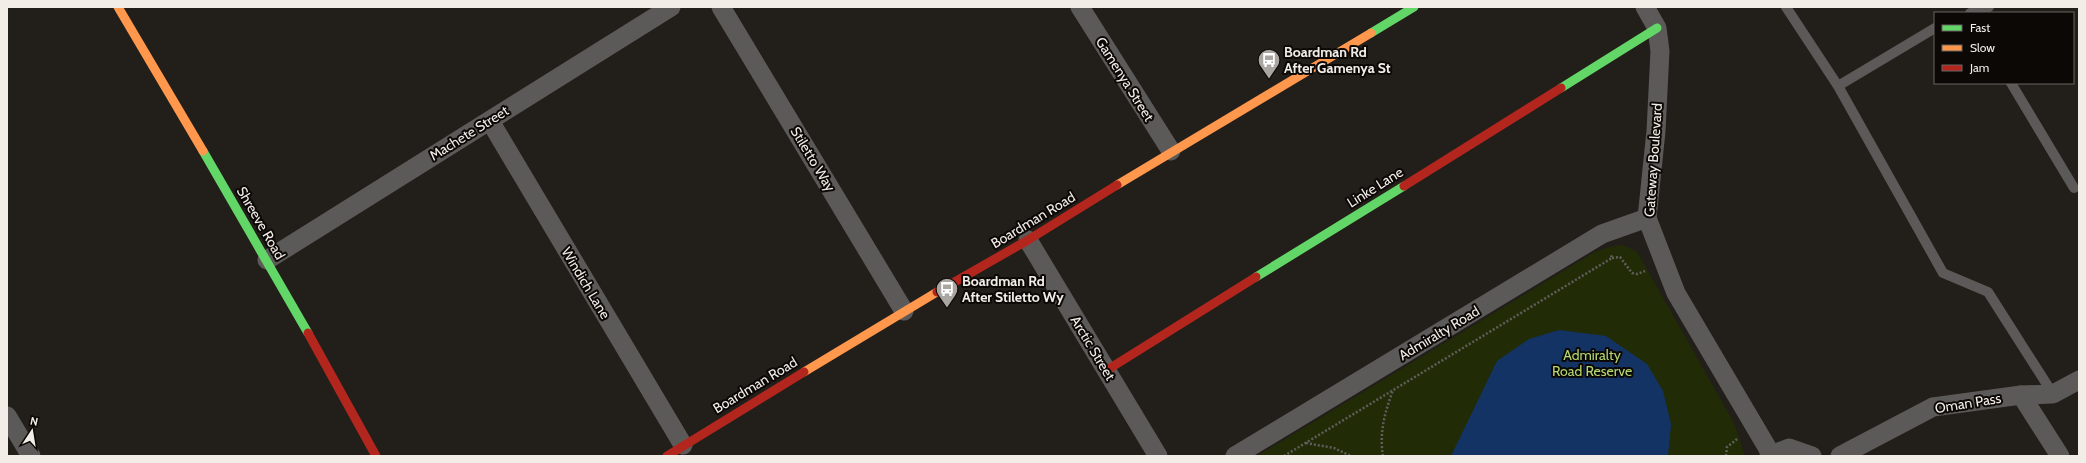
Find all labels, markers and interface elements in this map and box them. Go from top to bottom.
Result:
legend [1934,12,2074,84]
text: Fast [1970,20,1990,35]
street label: Gamenya Street [1092,34,1158,125]
text: Slow [1970,40,1995,55]
place label: Boardman Rd After Gamenya St [1284,43,1391,77]
bus stop icon: Boardman Rd After Gamenya St [1256,47,1282,80]
text: Jam [1969,60,1989,75]
street label: Machete Street [426,101,512,164]
street label: Gateway Boulevard [1640,103,1666,217]
street label: Stiletto Way [787,123,839,195]
street label: Linke Lane [1344,163,1406,211]
street label: Shreeve Road [233,183,289,263]
street label: Boardman Road [988,188,1078,252]
street label: Windich Lane [558,244,614,322]
place label: Boardman Rd After Stiletto Wy [962,272,1064,306]
bus stop icon: Boardman Rd After Stiletto Wy [934,276,960,309]
street label: Admiralty Road [1395,302,1483,364]
street label: Arctic Street [1067,312,1119,384]
park label: Admiralty Road Reserve [1552,346,1632,380]
street label: Boardman Road [710,353,800,417]
street label: Oman Pass [1934,389,2003,417]
north arrow [12,411,52,451]
text: N [29,414,39,429]

